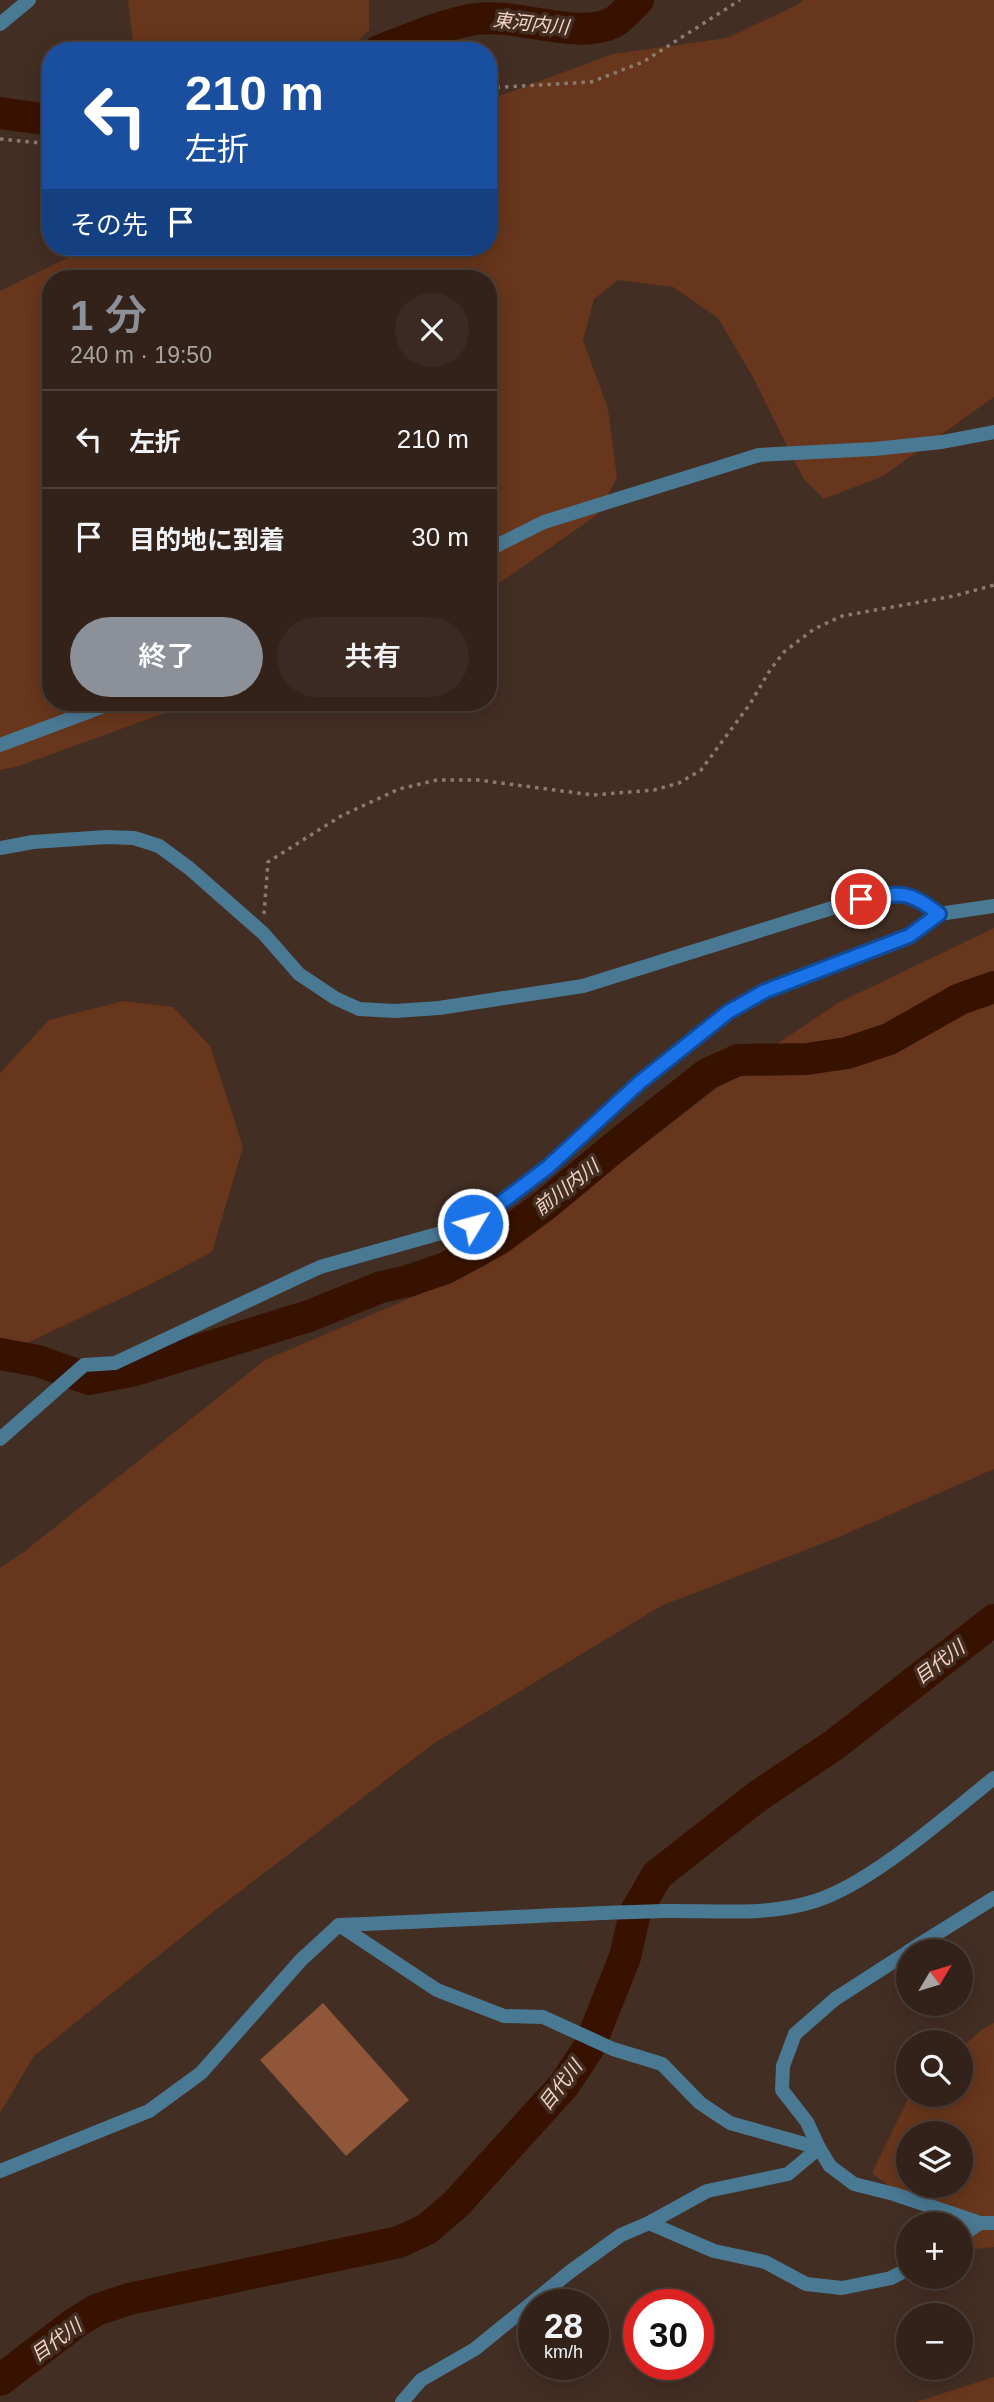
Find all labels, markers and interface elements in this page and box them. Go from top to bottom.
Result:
water label: 東河内川 [492,9,572,38]
text: 210 m [185,66,324,120]
icon: left [70,70,161,161]
text: 左折 [185,131,249,167]
icon: arrive [162,203,200,241]
text: その先 [70,210,148,240]
text: 1 分 [70,292,147,339]
button: close [395,293,469,367]
text: 240 m · 19:50 [70,342,212,368]
icon: left [70,420,108,458]
text: 210 m [397,424,469,454]
text: 左折 [129,427,181,457]
icon: arrive [70,518,108,556]
text: 30 m [411,522,469,552]
text: 目的地に到着 [129,525,285,555]
button: 終了 [70,617,263,697]
button: 共有 [277,617,469,697]
pin [831,869,891,929]
icon: arrive [842,880,880,918]
water label: 前川内川 [530,1154,604,1219]
position arrow [436,1187,510,1261]
water label: 目代川 [910,1636,970,1688]
north arrow [896,1939,973,2016]
map controls [896,1939,973,2380]
button: search [896,2030,973,2107]
water label: 目代川 [535,2055,587,2114]
button: layers [896,2121,973,2198]
button: + [896,2212,973,2289]
speed limit sign: 30 [623,2289,714,2380]
button: − [896,2303,973,2380]
text: 28 [544,2306,583,2345]
water label: 目代川 [27,2314,87,2366]
text: km/h [544,2342,583,2362]

